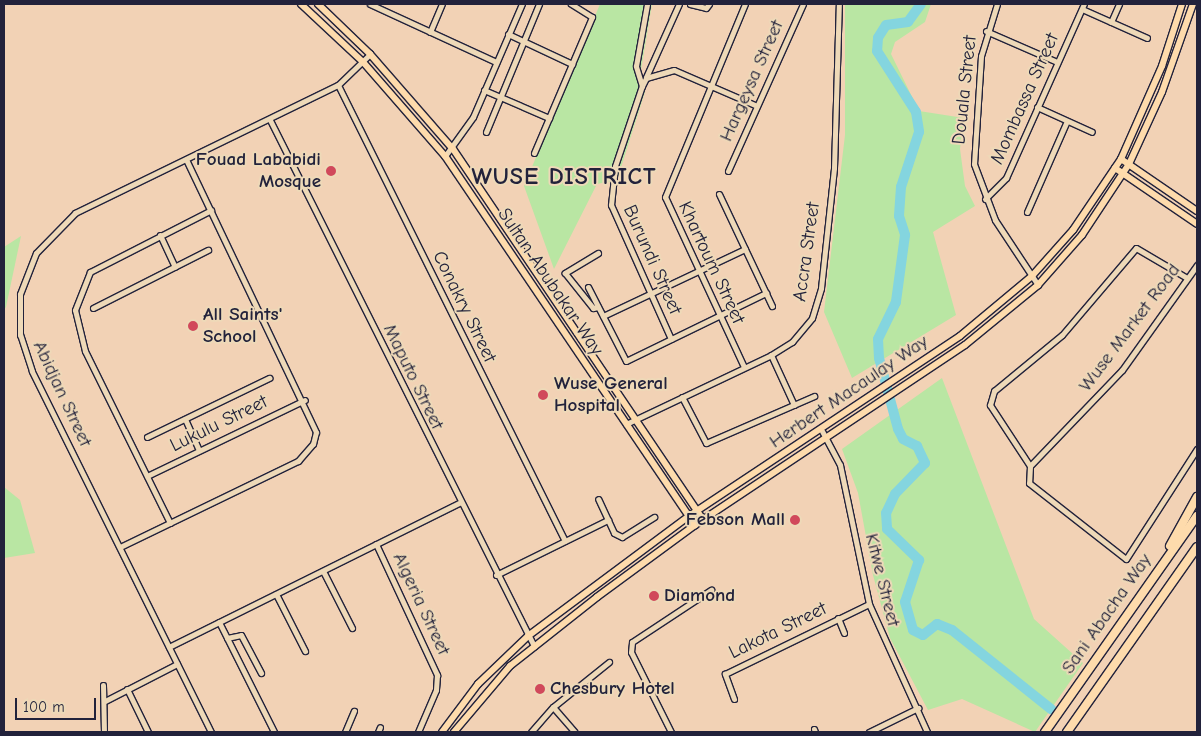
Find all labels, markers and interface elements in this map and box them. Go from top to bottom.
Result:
street label: Hargeysa Street [715,17,789,145]
street label: Mombassa Street [986,30,1064,168]
street label: Douala Street [948,34,982,146]
place label: Fouad Lababidi Mosque [196,149,321,193]
district label: WUSE DISTRICT [470,163,658,191]
marker: Fouad Lababidi Mosque [325,165,337,177]
street label: Khartoum Street [673,198,749,328]
street label: Accra Street [789,201,825,303]
street label: Burundi Street [618,202,686,318]
street label: Sultan Abubakar Way [492,204,608,360]
street label: Conakry Street [427,248,501,366]
street label: Wuse Market Road [1074,260,1186,396]
place label: All Saints' School [203,304,282,348]
marker: All Saints' School [187,320,199,332]
street label: Maputo Street [378,321,448,433]
street label: Herbert Macaulay Way [765,330,933,454]
street label: Abidjan Street [28,337,96,451]
place label: Wuse General Hospital [554,373,668,417]
marker: Wuse General Hospital [536,388,550,402]
street label: Lukulu Street [167,391,271,457]
place label: Febson Mall [686,509,785,531]
marker: Febson Mall [789,514,801,526]
street label: Kitwe Street [859,531,905,629]
street label: Algeria Street [387,549,455,659]
street label: Sani Abacha Way [1057,550,1157,678]
place label: Diamond [664,585,735,607]
marker: Diamond [648,590,660,602]
street label: Lakota Street [725,597,831,665]
place label: Chesbury Hotel [550,678,675,700]
marker: Chesbury Hotel [534,683,546,695]
scale bar [18,688,99,720]
text: 100 m [23,698,65,716]

